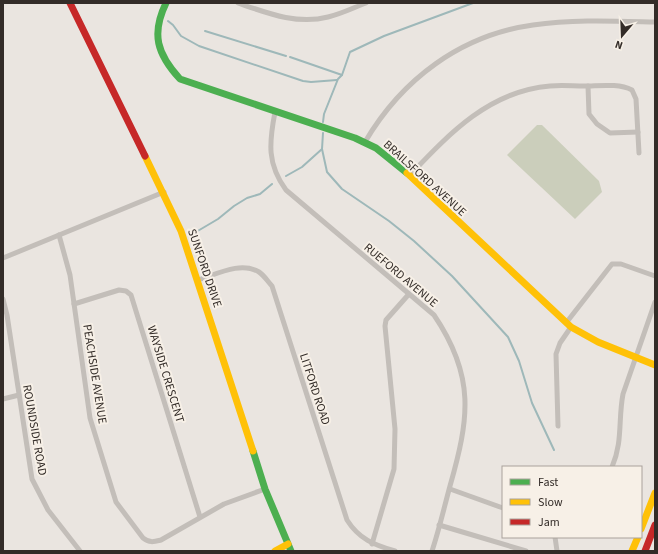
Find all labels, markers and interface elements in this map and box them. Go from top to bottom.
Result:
north arrow [602,16,642,56]
text: N [613,37,625,53]
street label: BRAILSFORD AVENUE [379,136,470,220]
street label: SUNFORD DRIVE [183,227,226,310]
street label: RUEFORD AVENUE [360,239,441,311]
street label: PEACHSIDE AVENUE [78,323,111,425]
street label: WAYSIDE CRESCENT [143,323,189,425]
street label: LITFORD ROAD [295,351,334,427]
street label: ROUNDSIDE ROAD [18,383,51,477]
legend [502,466,642,538]
text: Fast [538,474,558,491]
text: Slow [538,494,563,511]
text: Jam [538,514,560,531]

